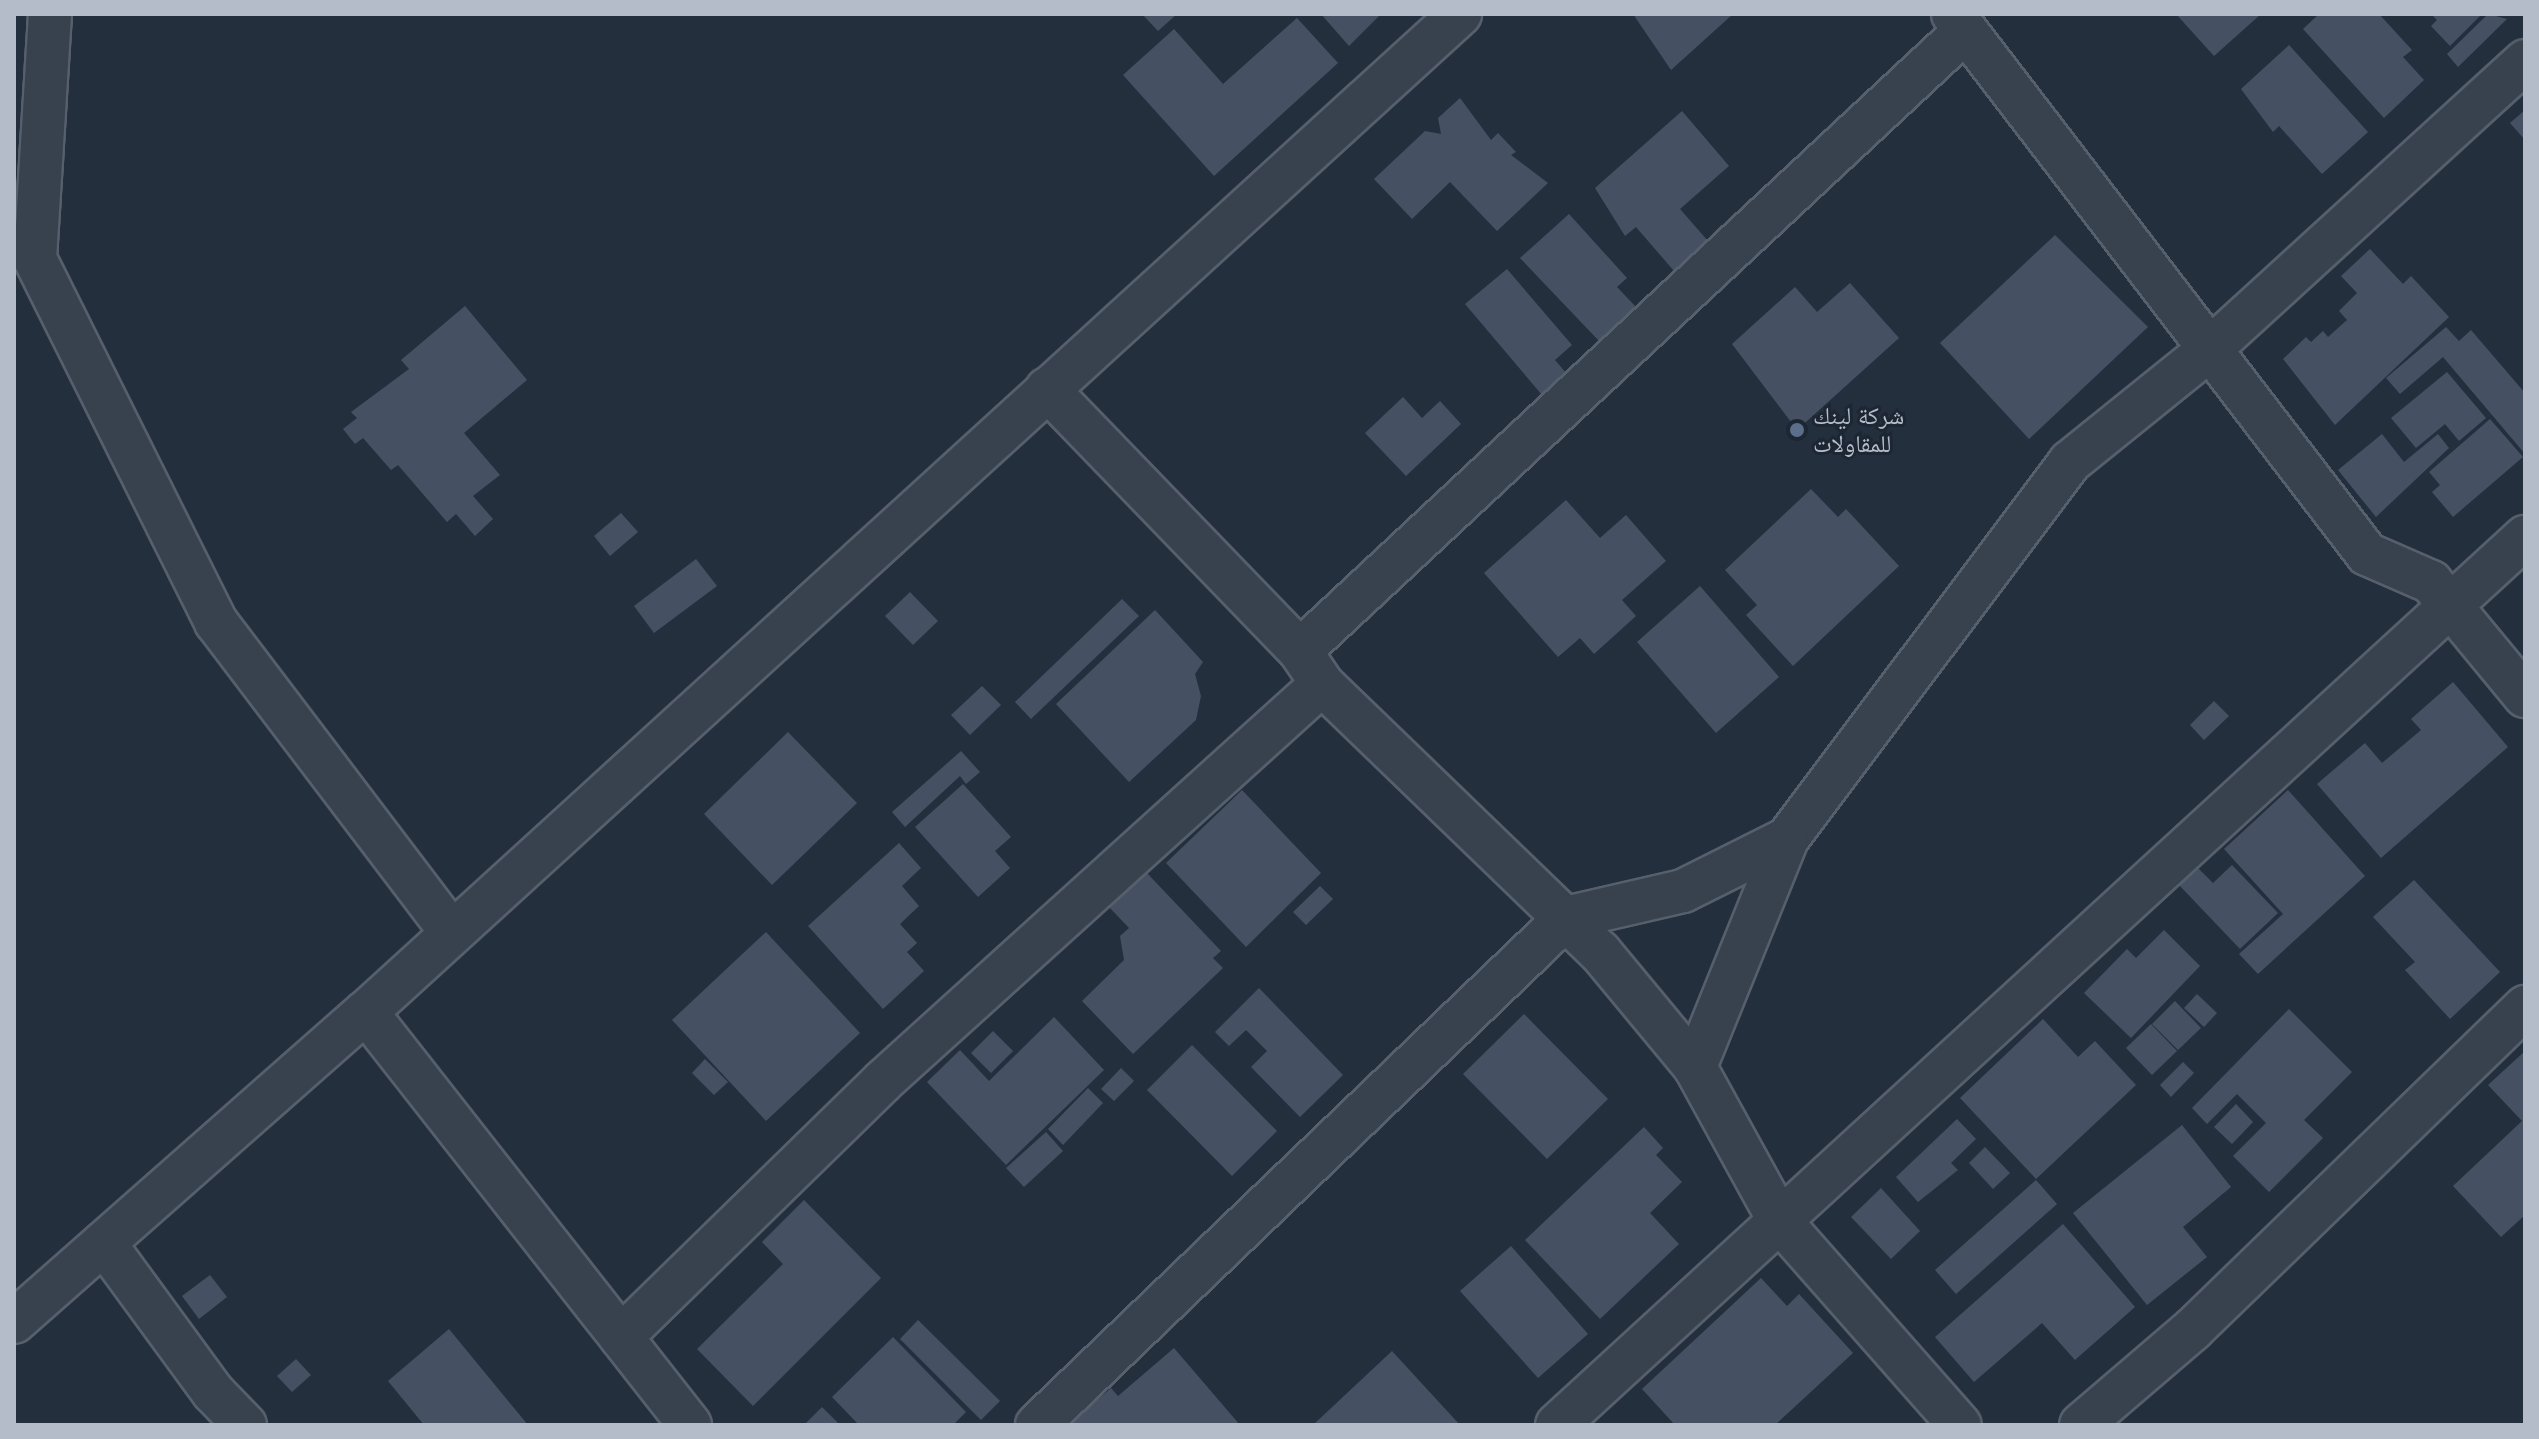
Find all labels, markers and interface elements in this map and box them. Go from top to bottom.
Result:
place label: شركة لينك للمقاولات [1813,402,1904,458]
marker: شركة لينك للمقاولات [1788,421,1806,439]

